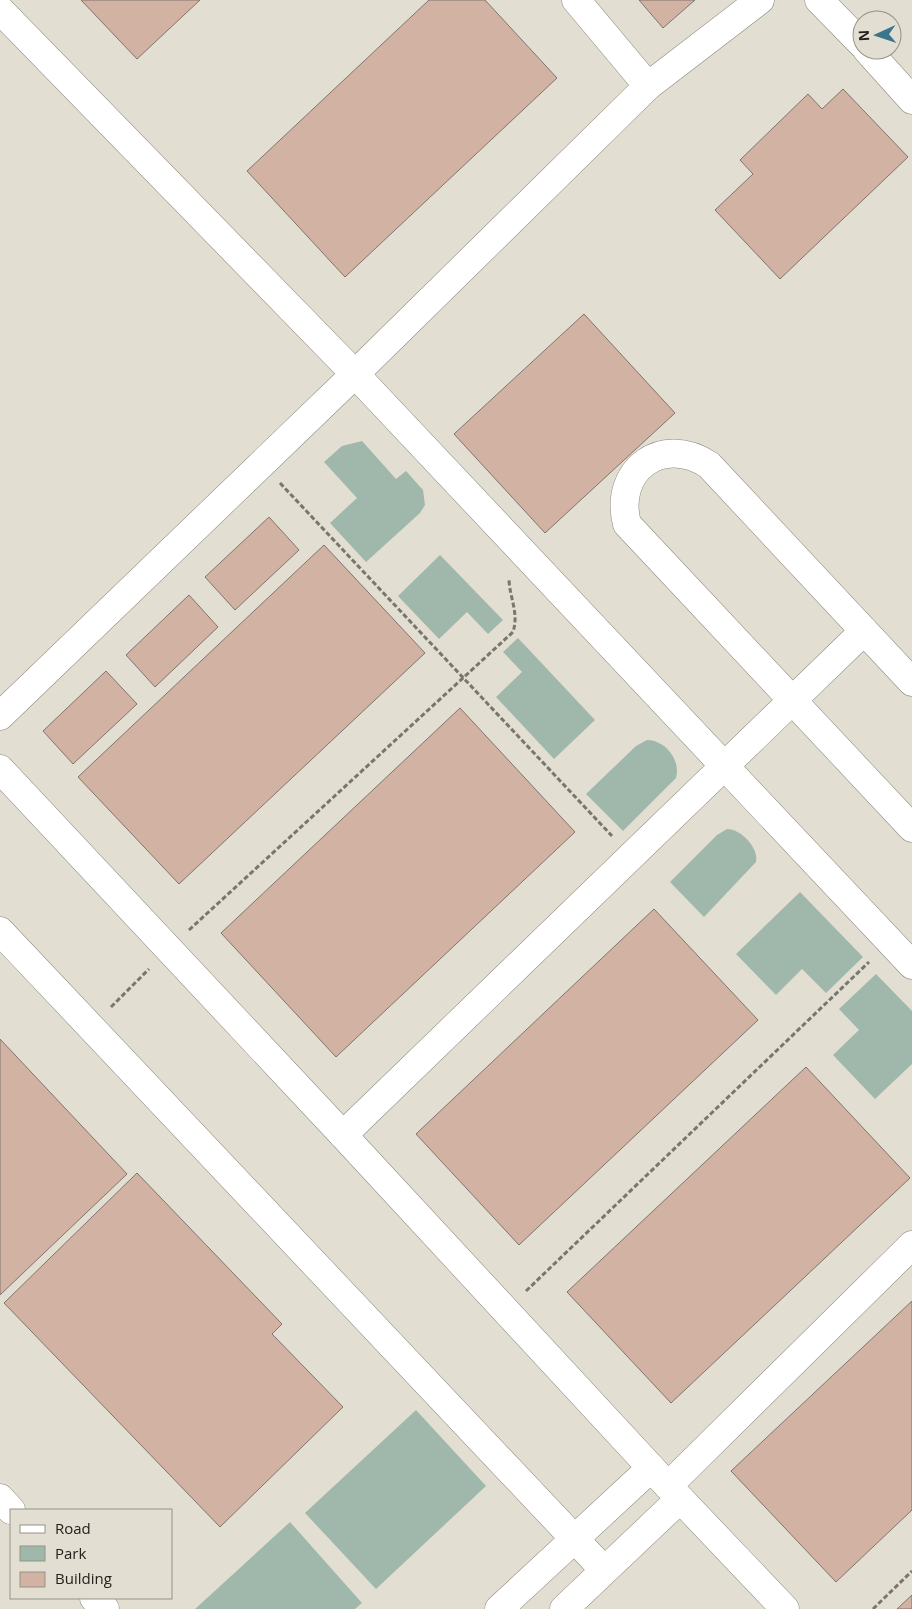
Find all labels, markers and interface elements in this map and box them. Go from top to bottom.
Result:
north arrow [852,10,902,60]
text: N [854,30,873,42]
legend [10,1509,172,1599]
text: Road [55,1518,91,1538]
text: Park [55,1543,86,1563]
text: Building [55,1568,112,1588]

